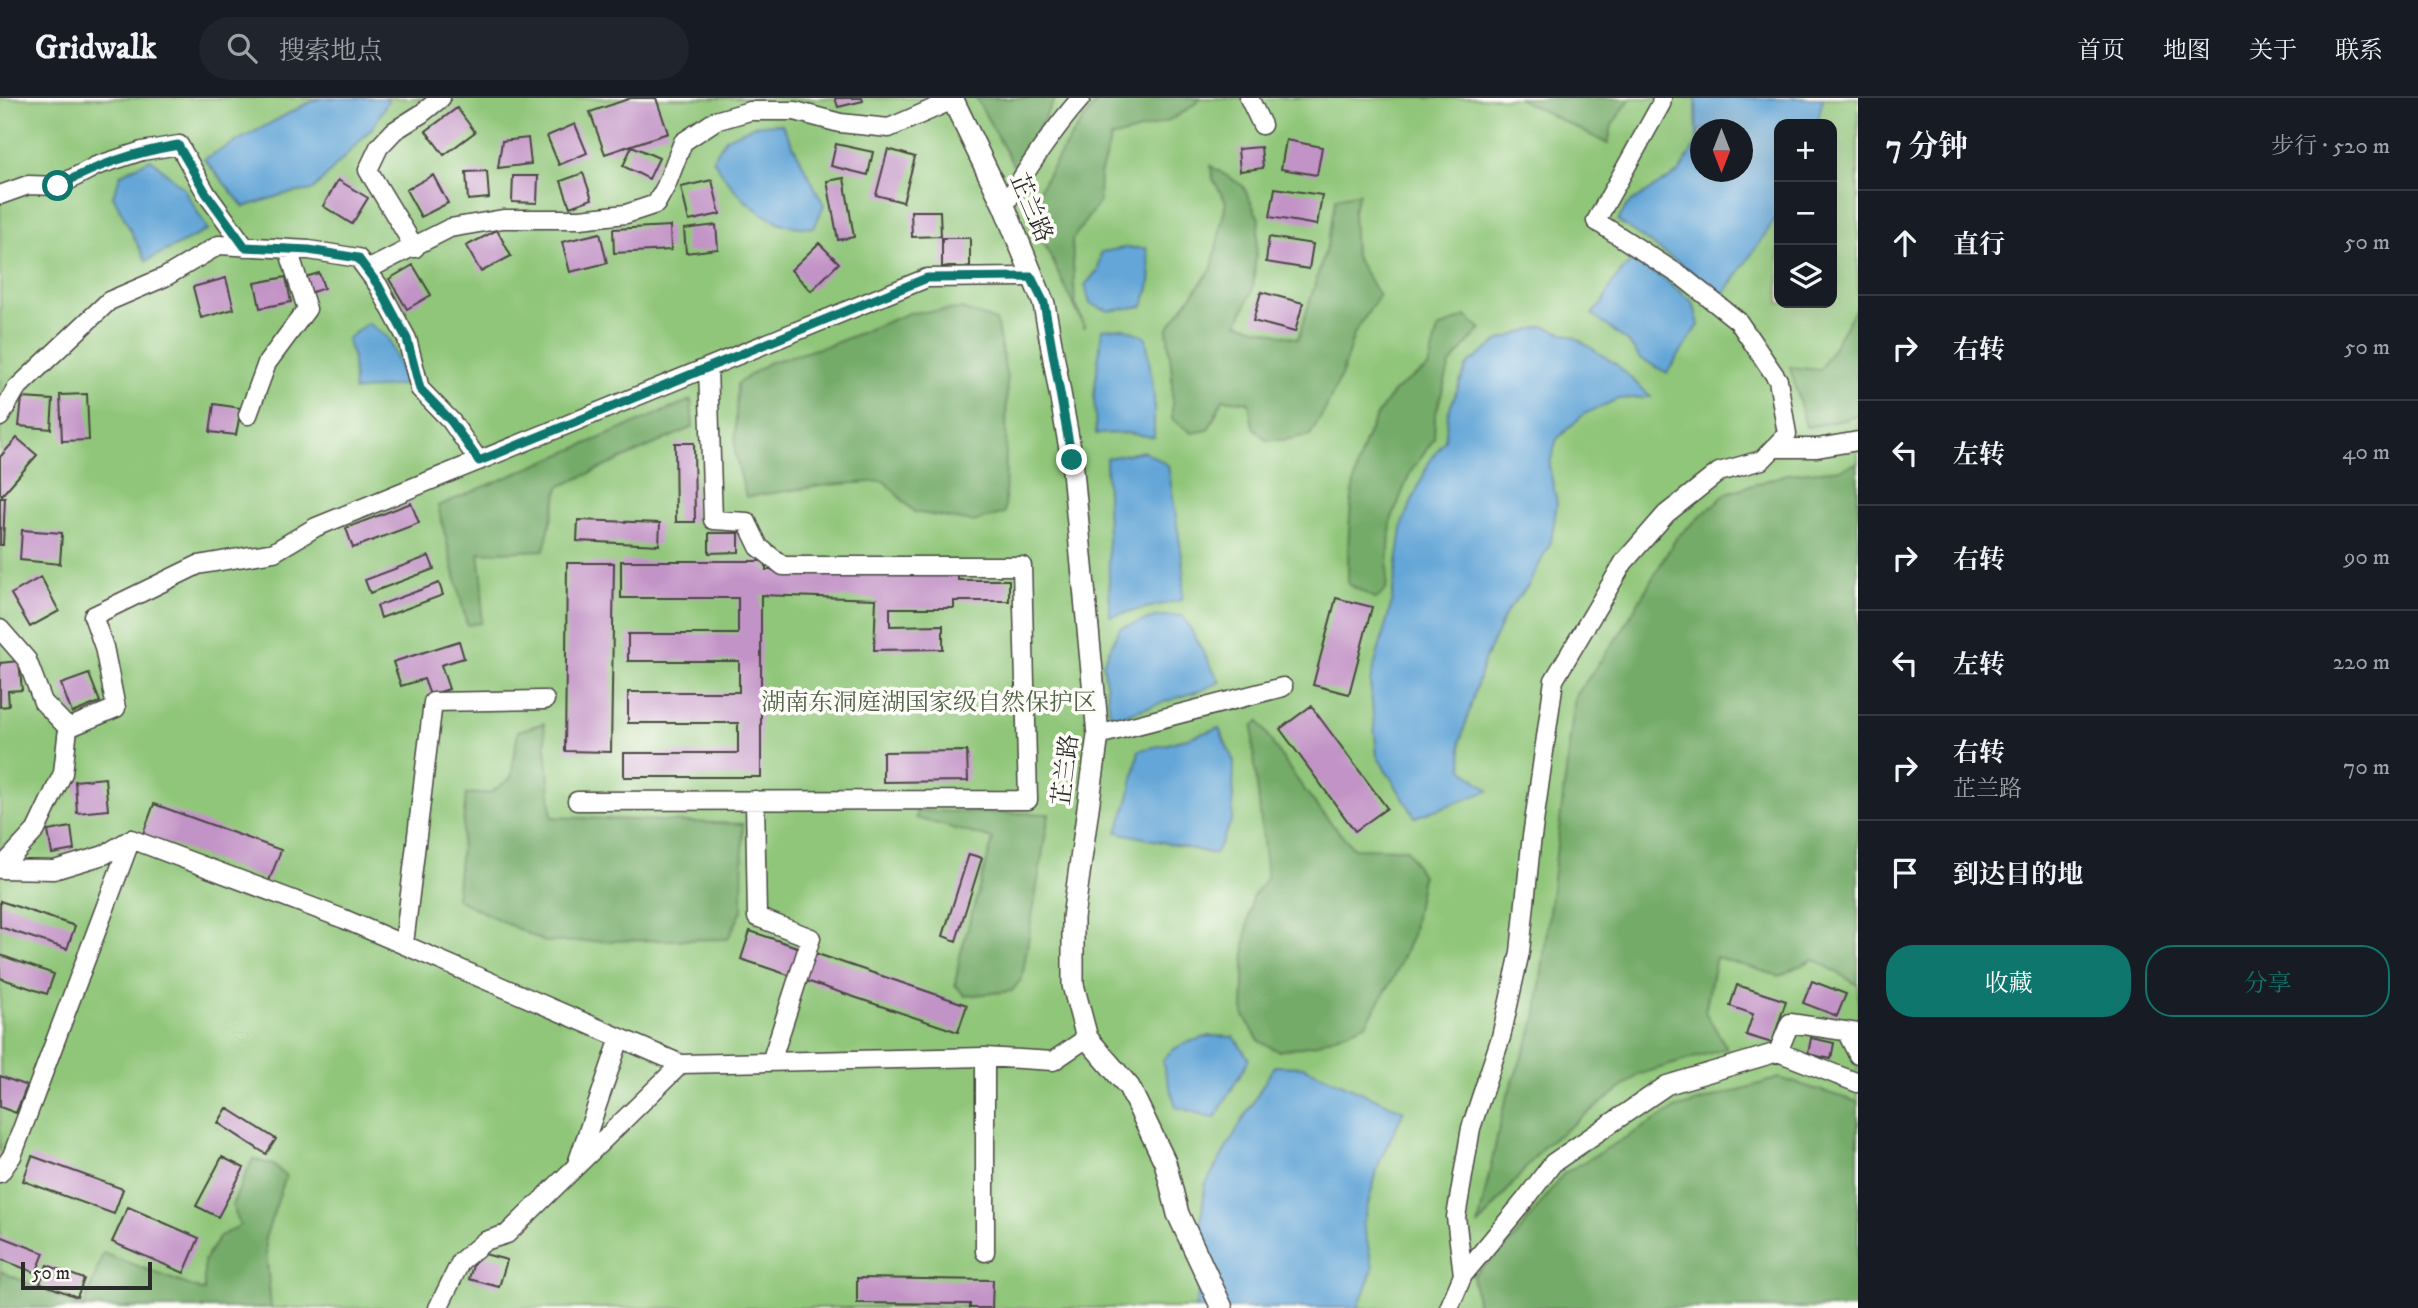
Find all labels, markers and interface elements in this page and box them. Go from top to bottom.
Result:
search box [199,17,689,80]
text: Gridwalk [35,28,157,69]
icon: search [223,29,261,67]
text: 搜索地点 [279,35,383,68]
text: 首页 [2077,36,2125,66]
text: 地图 [2163,36,2211,66]
text: 关于 [2249,36,2297,66]
text: 联系 [2335,36,2383,66]
north arrow [1690,119,1753,182]
map controls [1774,119,1837,308]
button: + [1774,119,1837,182]
text: 7 分钟 [1886,129,1968,166]
text: 步行 · 520 m [2271,132,2390,161]
street label: 芷兰路 [1003,169,1059,247]
route start [42,170,73,201]
button: − [1774,182,1837,245]
icon: ahead [1886,224,1924,262]
text: 50 m [2344,228,2390,257]
text: 直行 [1953,229,2005,262]
button: layers [1774,245,1837,308]
icon: right [1886,329,1924,367]
text: 50 m [2344,333,2390,362]
text: 右转 [1953,334,2005,367]
icon: left [1886,434,1924,472]
text: 40 m [2342,438,2390,467]
text: 左转 [1953,439,2005,472]
route end [1056,444,1087,475]
icon: right [1886,539,1924,577]
text: 90 m [2344,543,2390,572]
text: 右转 [1953,544,2005,577]
icon: left [1886,644,1924,682]
text: 220 m [2333,648,2390,677]
text: 左转 [1953,649,2005,682]
park label: 湖南东洞庭湖国家级自然保护区 [761,688,1097,718]
street label: 芷兰路 [1047,732,1085,808]
text: 右转 [1953,737,2005,770]
icon: right [1886,749,1924,787]
text: 70 m [2343,753,2390,782]
text: 芷兰路 [1953,775,2022,804]
icon: arrive [1886,854,1924,892]
text: 到达目的地 [1953,859,2083,892]
button: 收藏 [1886,945,2131,1017]
button: 分享 [2145,945,2390,1017]
scale bar [21,1259,152,1291]
text: 50 m [32,1262,70,1285]

